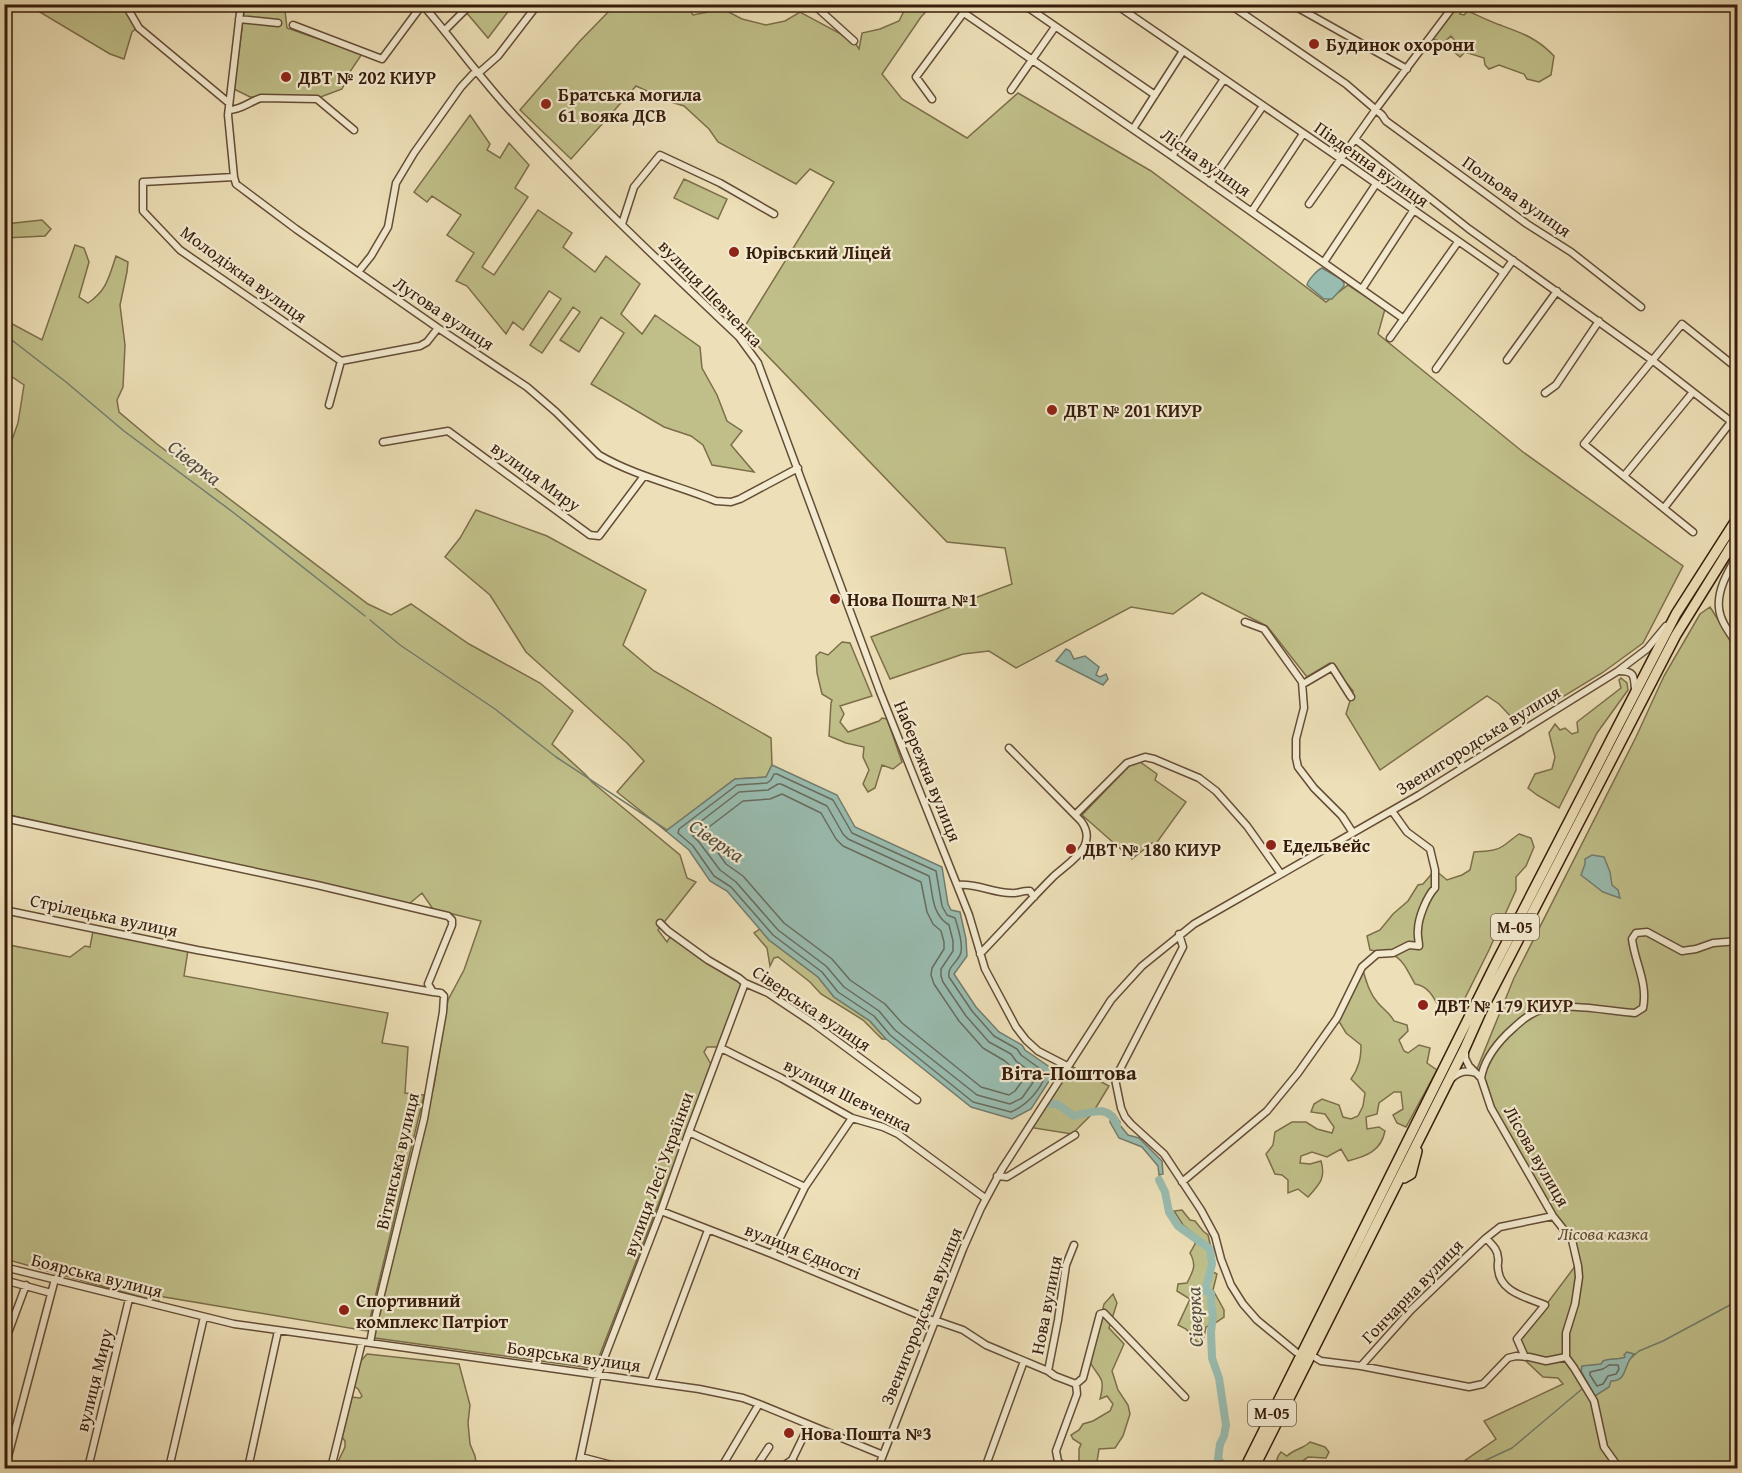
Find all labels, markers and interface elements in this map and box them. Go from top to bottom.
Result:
place label: Будинок охорони [1326,31,1475,58]
marker: Будинок охорони [1307,37,1321,51]
place label: ДВТ № 202 КИУР [297,64,436,91]
marker: ДВТ № 202 КИУР [279,70,293,84]
place label: Братська могила 61 вояка ДСВ [558,81,702,129]
marker: Братська могила 61 вояка ДСВ [539,97,553,111]
street label: Південна вулиця [1309,114,1435,214]
street label: Лісна вулиця [1155,121,1257,203]
street label: Польова вулиця [1457,148,1577,244]
street label: Молодіжна вулиця [175,219,313,329]
street label: вулиця Шевченка [652,233,770,353]
place label: Юрівський Ліцей [746,239,891,266]
marker: Юрівський Ліцей [727,245,741,259]
street label: Лугова вулиця [388,269,500,357]
place label: ДВТ № 201 КИУР [1063,397,1202,424]
marker: ДВТ № 201 КИУР [1045,403,1059,417]
water label: Сіверка [162,432,228,493]
street label: вулиця Миру [485,434,587,518]
place label: Нова Пошта №1 [847,586,978,613]
marker: Нова Пошта №1 [828,592,842,606]
street label: Звенигородська вулиця [1390,678,1566,802]
street label: Набережна вулиця [887,696,969,846]
water label: Сіверка [684,811,751,869]
place label: Едельвейс [1283,832,1370,859]
place label: ДВТ № 180 КИУР [1082,836,1221,863]
marker: Едельвейс [1264,838,1278,852]
marker: ДВТ № 180 КИУР [1064,842,1078,856]
street label: Стрілецька вулиця [28,886,180,944]
road number: М-05 [1491,914,1539,940]
street label: Сіверська вулиця [747,958,877,1058]
place label: ДВТ № 179 КИУР [1434,992,1573,1019]
marker: ДВТ № 179 КИУР [1416,998,1430,1012]
street label: вулиця Шевченка [779,1051,917,1139]
district label: Віта-Поштова [1001,1057,1137,1088]
street label: вулиця Лесі Українки [616,1088,700,1260]
street label: Вітянська вулиця [368,1090,426,1232]
street label: Лісова вулиця [1497,1100,1577,1212]
street label: вулиця Єдності [741,1215,865,1287]
park label: Лісова казка [1558,1220,1649,1247]
street label: Звенигородська вулиця [873,1223,969,1409]
street label: Гончарна вулиця [1355,1232,1469,1350]
street label: Боярська вулиця [28,1246,166,1304]
street label: Нова вулиця [1023,1253,1069,1357]
water label: Сіверка [1178,1285,1210,1348]
place label: Спортивний комплекс Патріот [356,1287,509,1335]
marker: Спортивний комплекс Патріот [337,1303,351,1317]
street label: вулиця Миру [68,1326,120,1434]
street label: Боярська вулиця [505,1333,643,1379]
road number: М-05 [1248,1400,1296,1426]
place label: Нова Пошта №3 [801,1420,932,1447]
marker: Нова Пошта №3 [782,1426,796,1440]

